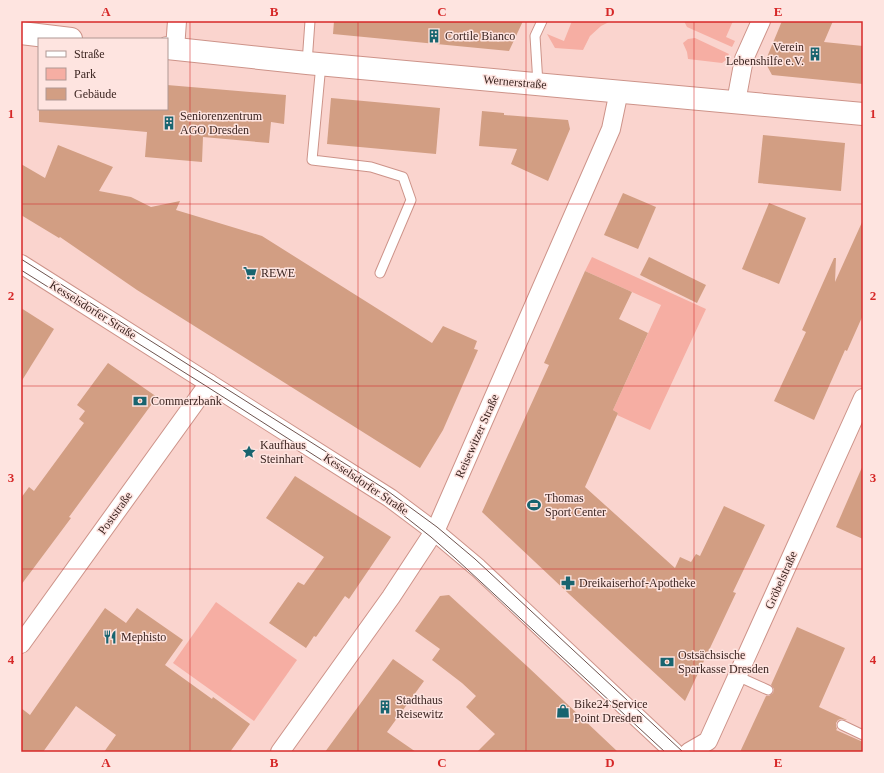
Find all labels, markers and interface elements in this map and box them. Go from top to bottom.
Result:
text: A [101,4,111,19]
text: B [270,4,279,19]
text: C [437,4,447,19]
text: D [605,4,615,19]
text: E [774,4,782,19]
building icon: Cortile Bianco [426,28,442,44]
place label: Cortile Bianco [445,29,515,43]
legend [38,38,168,110]
place label: Verein Lebenshilfe e.V. [726,40,804,68]
building icon: Verein Lebenshilfe e.V. [807,46,823,62]
text: Straße [74,47,105,61]
text: Park [74,67,96,81]
street label: Wernerstraße [483,72,547,92]
text: Gebäude [74,87,117,101]
text: 1 [8,106,14,121]
text: 1 [870,106,876,121]
place label: Seniorenzentrum AGO Dresden [180,109,263,137]
building icon: Seniorenzentrum AGO Dresden [161,115,177,131]
supermarket icon: REWE [242,265,258,281]
place label: REWE [261,266,295,280]
street label: Kesselsdorfer Straße [47,278,139,342]
text: 2 [8,288,14,303]
text: 2 [870,288,876,303]
street label: Reisewitzer Straße [452,392,502,480]
bank icon: Commerzbank [132,393,148,409]
place label: Commerzbank [151,394,222,408]
place label: Kaufhaus Steinhart [260,438,306,466]
place icon: Kaufhaus Steinhart [241,444,257,460]
street label: Kesselsdorfer Straße [321,450,411,518]
text: 3 [8,470,15,485]
text: 3 [870,470,877,485]
street label: Poststraße [95,489,135,537]
place label: Thomas Sport Center [545,491,606,519]
sports icon: Thomas Sport Center [526,497,542,513]
street label: Gröbelstraße [762,549,800,611]
pharmacy icon: Dreikaiserhof-Apotheke [560,575,576,591]
place label: Dreikaiserhof-Apotheke [579,576,696,590]
restaurant icon: Mephisto [102,629,118,645]
place label: Mephisto [121,630,166,644]
place label: Ostsächsische Sparkasse Dresden [678,648,769,676]
text: 4 [8,652,15,667]
text: 4 [870,652,877,667]
bank icon: Ostsächsische Sparkasse Dresden [659,654,675,670]
place label: Stadthaus Reisewitz [396,693,443,721]
place label: Bike24 Service Point Dresden [574,697,648,725]
building icon: Stadthaus Reisewitz [377,699,393,715]
shop icon: Bike24 Service Point Dresden [555,703,571,719]
text: A [101,755,111,770]
text: B [270,755,279,770]
text: C [437,755,447,770]
text: D [605,755,615,770]
text: E [774,755,782,770]

